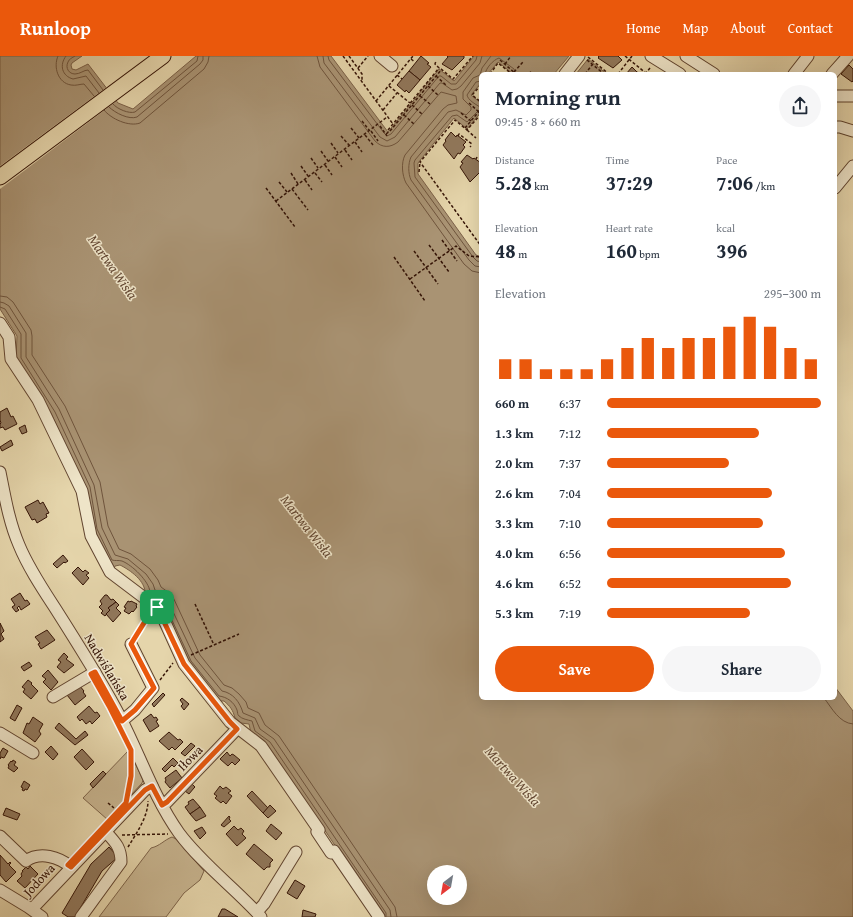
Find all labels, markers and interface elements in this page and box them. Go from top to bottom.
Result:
text: Runloop [20,14,91,42]
text: Home [626,18,661,38]
text: Map [683,18,708,38]
text: About [730,18,766,38]
text: Contact [788,18,833,38]
text: Morning run [495,81,621,113]
button: share [779,85,821,127]
text: 09:45 · 8 × 660 m [495,112,581,131]
text: Distance [495,152,534,168]
text: Time [606,152,629,168]
text: Pace [716,152,737,168]
text: 5.28 [495,168,532,197]
text: 37:29 [606,168,653,197]
text: 7:06 [716,168,753,197]
text: km [532,178,549,194]
text: /km [753,178,775,194]
text: Elevation [495,220,538,236]
text: Heart rate [606,220,653,236]
text: kcal [716,220,735,236]
water label: Martwa Wisła [83,231,143,304]
text: 48 [495,236,516,265]
text: 160 [606,236,637,265]
text: 396 [716,236,747,265]
text: m [516,246,527,262]
text: bpm [637,246,660,262]
text: Elevation [495,284,546,303]
text: 295–300 m [764,284,821,303]
text: 660 m [495,394,529,413]
text: 6:37 [559,394,581,413]
text: 1.3 km [495,424,534,443]
text: 7:12 [559,424,581,443]
text: 2.0 km [495,454,534,473]
text: 7:37 [559,454,581,473]
text: 2.6 km [495,484,534,503]
text: 7:04 [559,484,581,503]
water label: Martwa Wisła [276,490,338,562]
text: 3.3 km [495,514,534,533]
text: 7:10 [559,514,581,533]
text: 4.0 km [495,544,534,563]
text: 6:56 [559,544,581,563]
text: 4.6 km [495,574,534,593]
text: 6:52 [559,574,581,593]
pin [140,590,174,624]
icon: arrive [146,596,168,618]
text: 5.3 km [495,604,534,623]
text: 7:19 [559,604,581,623]
street label: Nadwiślańska [80,630,135,705]
button: Save [495,646,654,692]
button: Share [662,646,821,692]
street label: Iłowa [173,740,208,775]
water label: Martwa Wisła [481,742,546,811]
street label: Jodowa [17,859,60,902]
north arrow [427,865,467,905]
map controls [427,865,467,905]

